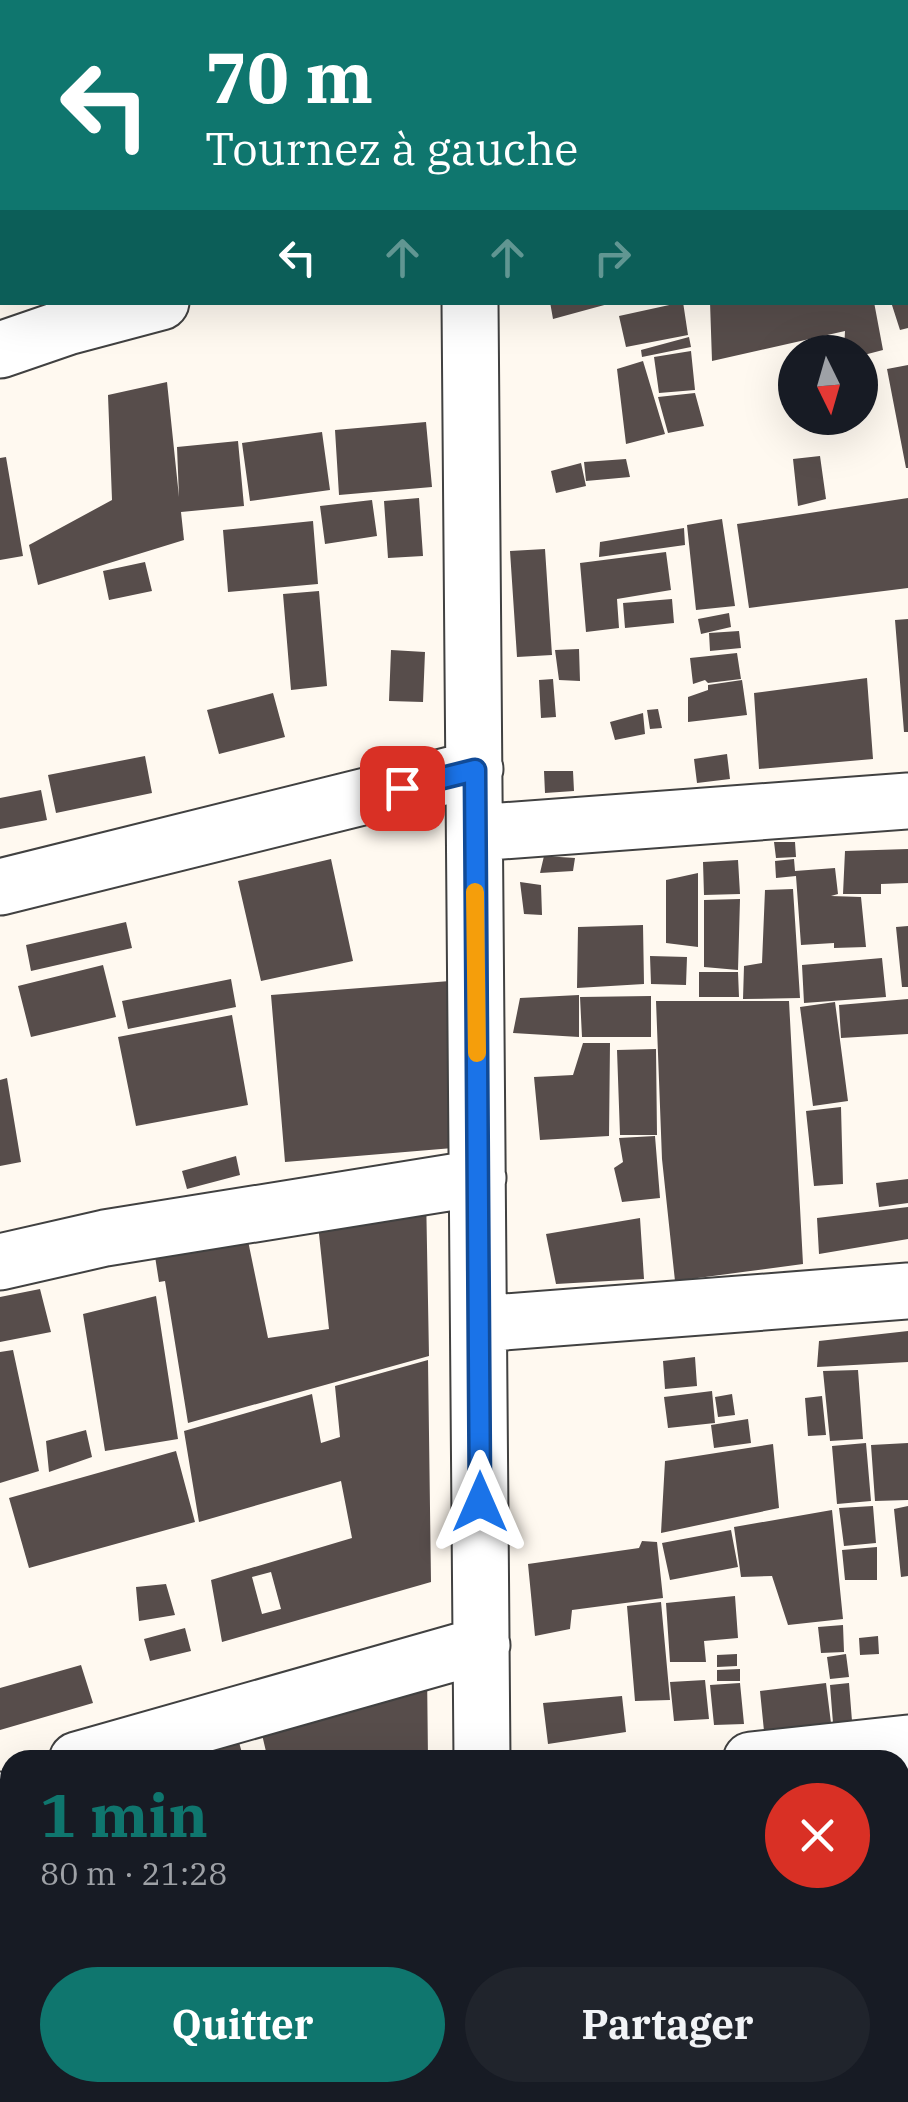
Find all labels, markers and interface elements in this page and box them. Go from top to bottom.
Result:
text: 70 m [205,31,373,122]
icon: left [40,40,170,170]
text: Tournez à gauche [205,119,578,177]
icon: left [270,230,325,285]
icon: ahead [375,230,430,285]
icon: ahead [480,230,535,285]
icon: right [585,230,640,285]
north arrow [778,335,878,435]
map controls [778,335,878,435]
pin [360,746,445,831]
icon: arrive [375,761,430,816]
position arrow [428,1450,532,1554]
text: 1 min [40,1775,208,1854]
button: close [765,1783,870,1888]
text: 80 m · 21:28 [40,1852,228,1894]
button: Quitter [40,1967,445,2082]
button: Partager [465,1967,870,2082]

